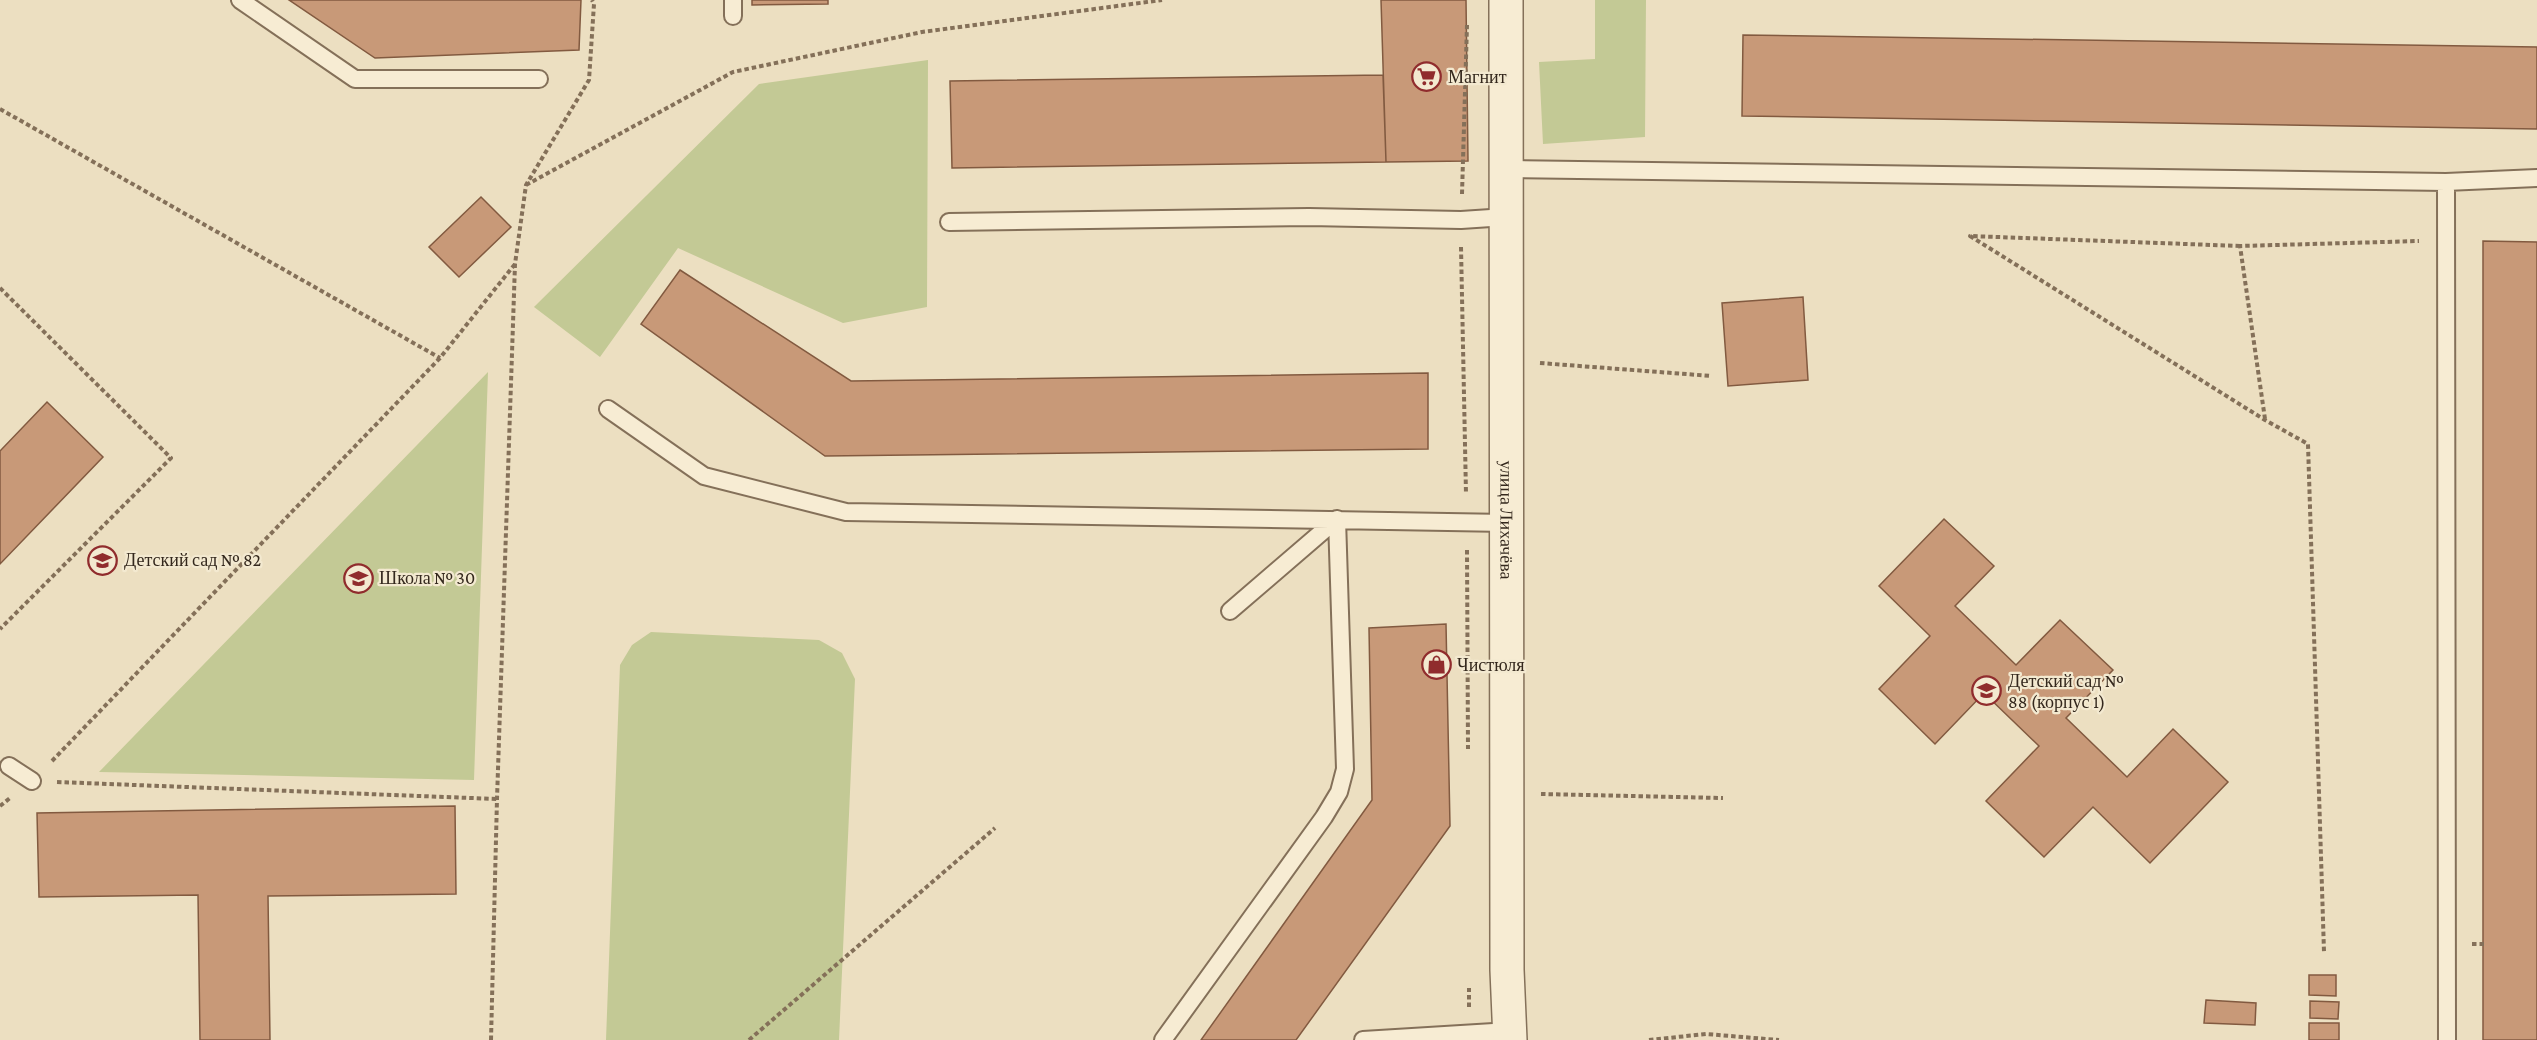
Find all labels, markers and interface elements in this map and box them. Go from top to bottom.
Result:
supermarket icon: Магнит [1411,61,1443,93]
place label: Магнит [1448,67,1507,87]
street label: улица Лихачёва [1496,460,1517,580]
school or university icon: Детский сад № 82 [87,544,119,576]
place label: Детский сад № 82 [124,550,261,570]
school or university icon: Школа № 30 [342,562,374,594]
place label: Школа № 30 [379,568,475,588]
shop icon: Чистюля [1420,649,1452,681]
place label: Чистюля [1457,655,1524,675]
place label: Детский сад № 88 (корпус 1) [2008,671,2124,713]
school or university icon: Детский сад № 88 (корпус 1) [1971,675,2003,707]

